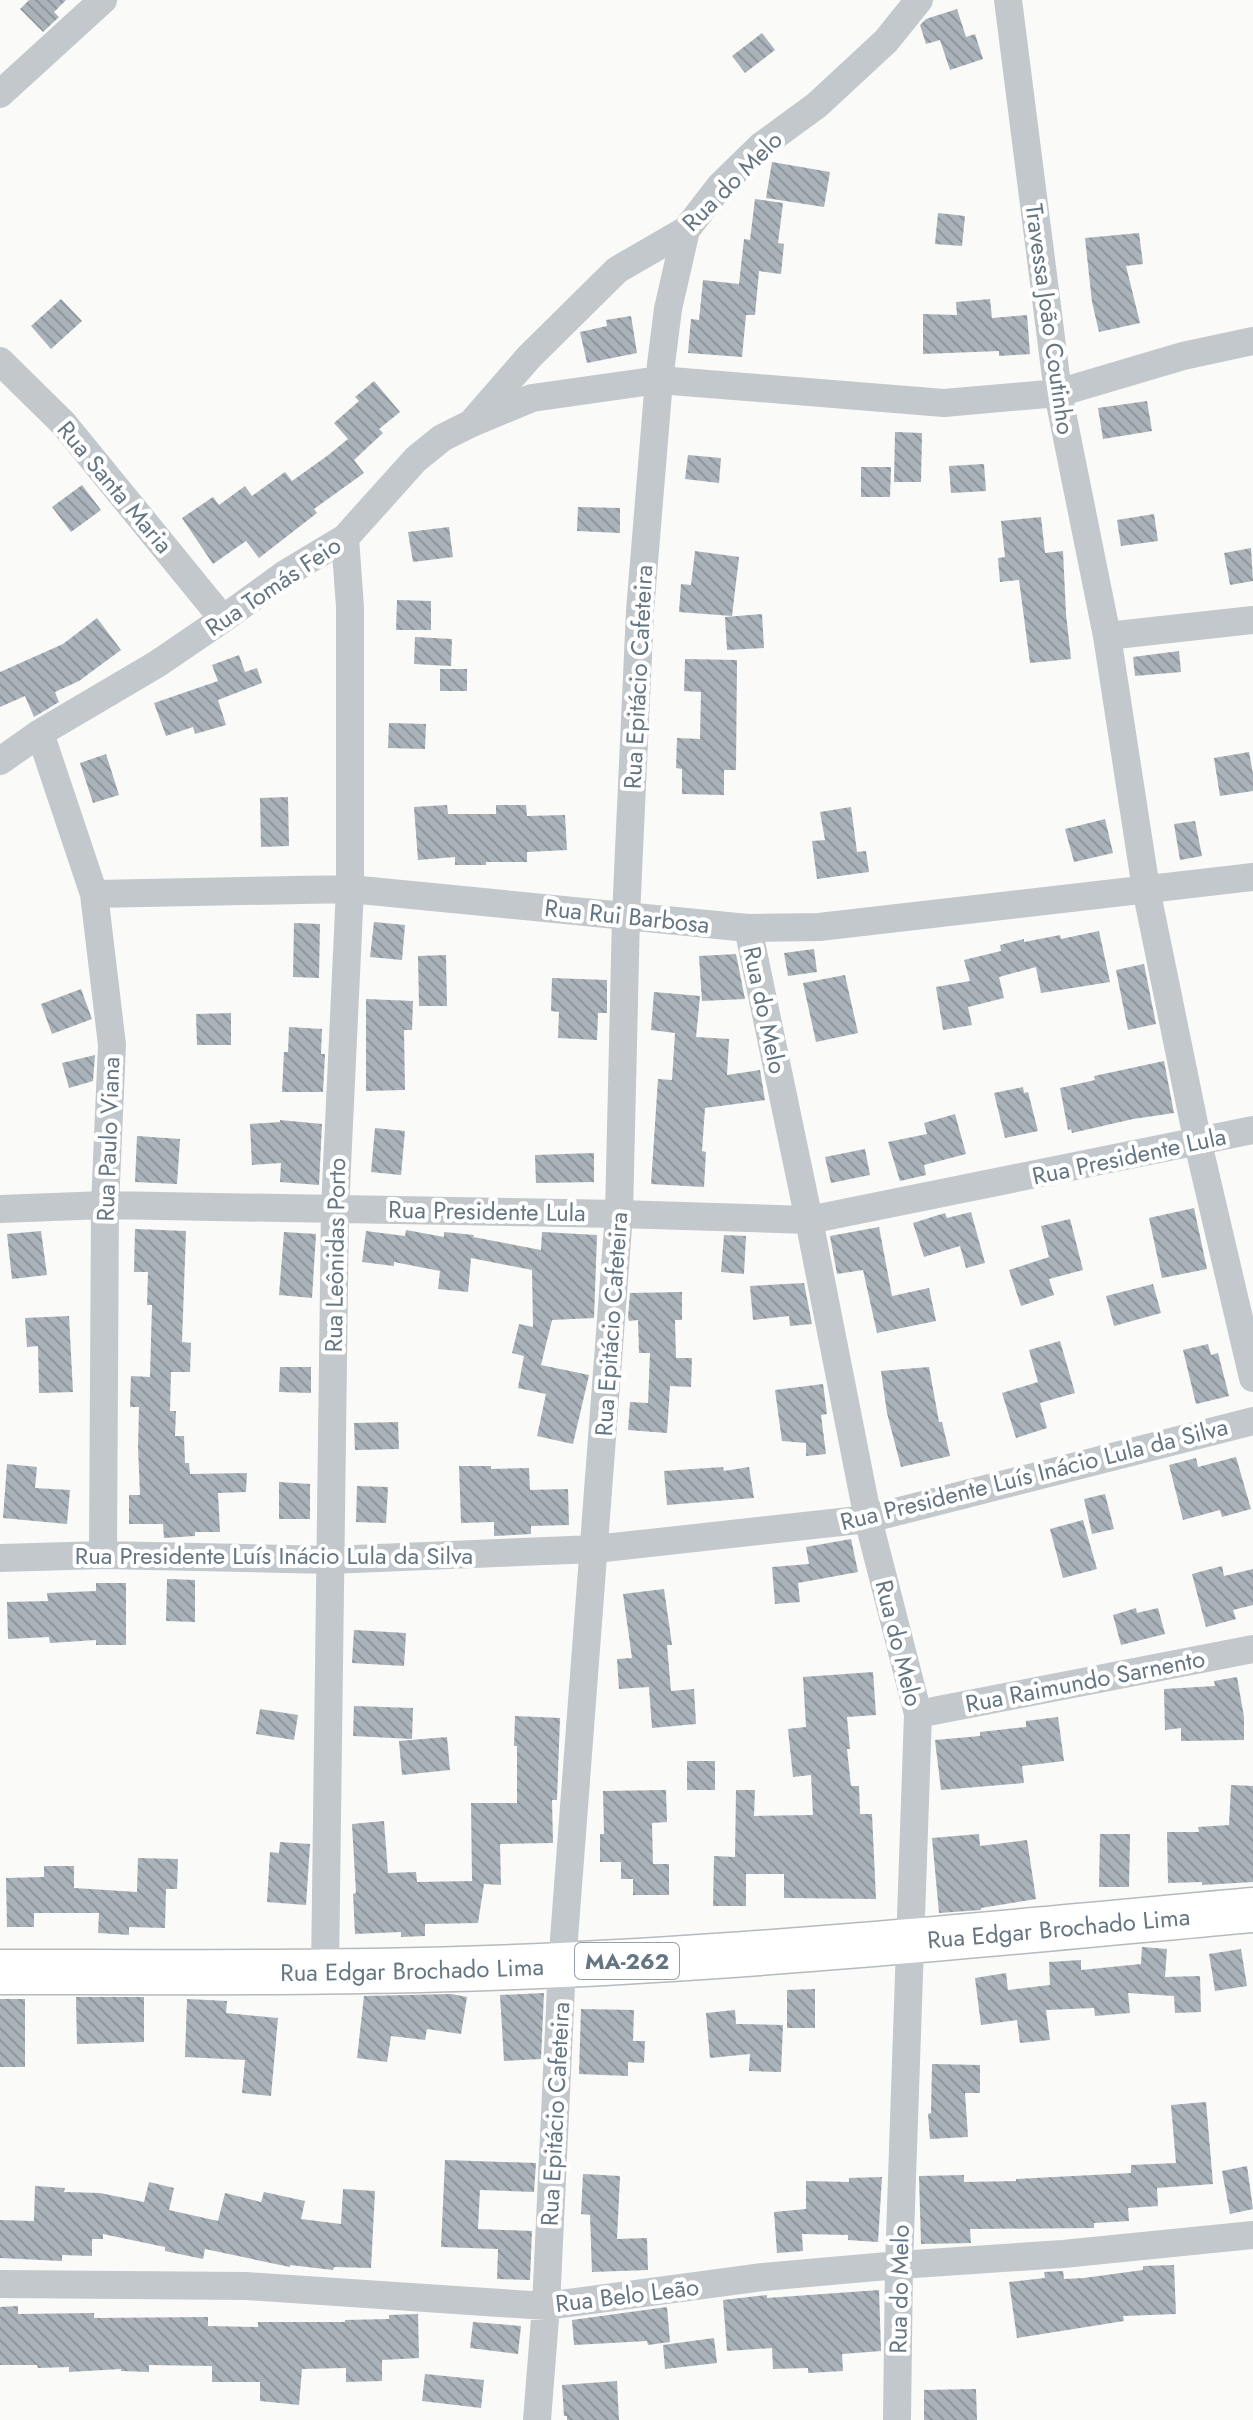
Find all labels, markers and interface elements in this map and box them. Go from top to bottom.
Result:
street label: Rua do Melo [674,123,790,239]
street label: Travessa João Coutinho [1016,201,1084,437]
street label: Rua Santa Maria [49,413,181,561]
street label: Rua Tomás Feio [198,528,348,644]
street label: Rua Epitácio Cafeteira [615,564,661,790]
street label: Rua Rui Barbosa [543,890,711,942]
street label: Rua do Melo [734,943,796,1077]
street label: Rua Paulo Viana [88,1056,128,1222]
street label: Rua Presidente Lula [1029,1118,1229,1194]
street label: Rua Leônidas Porto [316,1157,354,1353]
street label: Rua Presidente Lula [388,1192,586,1230]
street label: Rua Epitácio Cafeteira [586,1211,636,1437]
street label: Rua Presidente Luís Inácio Lula da Silva [837,1409,1231,1539]
street label: Rua Presidente Luís Inácio Lula da Silva [75,1538,473,1573]
street label: Rua do Melo [866,1576,932,1710]
street label: Rua Raimundo Sarnento [962,1641,1208,1721]
street label: Rua Edgar Brochado Lima [926,1898,1191,1957]
road number: MA-262 [575,1943,679,1979]
street label: Rua Edgar Brochado Lima [280,1948,545,1989]
street label: Rua Epitácio Cafeteira [532,2001,578,2227]
street label: Rua do Melo [880,2224,918,2354]
street label: Rua Belo Leão [553,2269,701,2321]

